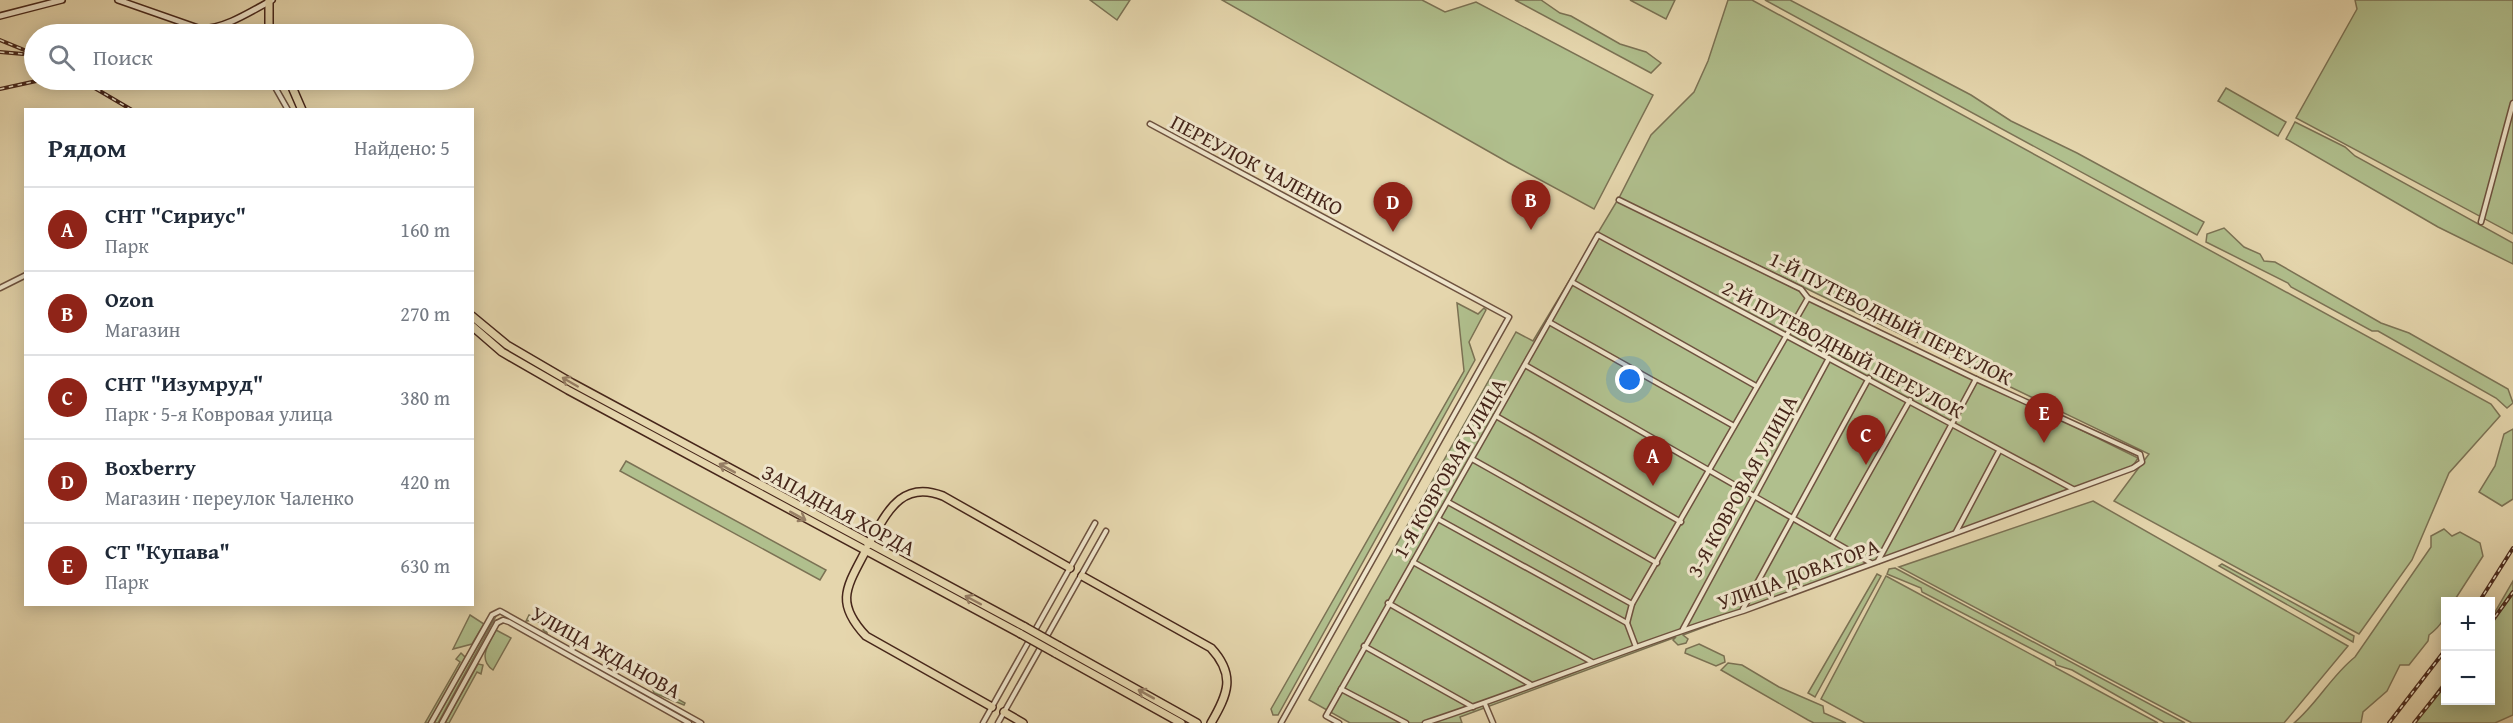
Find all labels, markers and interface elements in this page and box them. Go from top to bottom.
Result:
search box [24,24,474,90]
icon: search [45,41,78,74]
text: Поиск [93,41,153,73]
street label: ПЕРЕУЛОК ЧАЛЕНКО [1165,106,1349,224]
text: Рядом [48,128,126,167]
text: Найдено: 5 [354,133,450,162]
pin: B [1512,180,1550,230]
pin: D [1374,182,1412,232]
text: СНТ "Сириус" [105,199,246,231]
text: A [61,215,74,244]
text: 160 m [400,215,450,244]
text: Парк [105,231,149,260]
street label: 1-Й ПУТЕВОДНЫЙ ПЕРЕУЛОК [1764,243,2018,393]
street label: 2-Й ПУТЕВОДНЫЙ ПЕРЕУЛОК [1717,272,1969,426]
text: Ozon [105,283,154,315]
text: B [61,299,74,328]
text: 270 m [400,299,450,328]
text: Магазин [105,315,180,344]
your location [1615,365,1644,394]
text: СНТ "Изумруд" [105,367,264,399]
street label: 1-Я КОВРОВАЯ УЛИЦА [1385,372,1514,564]
one-way arrow [562,376,579,388]
text: C [62,383,73,412]
text: 380 m [400,383,450,412]
street label: 3-Я КОВРОВАЯ УЛИЦА [1679,389,1805,583]
pin: E [2024,394,2064,443]
text: Парк · 5-я Ковровая улица [105,399,333,428]
pin: C [1846,416,1886,465]
pin: A [1634,436,1672,486]
text: Boxberry [105,451,196,483]
street label: ЗАПАДНАЯ ХОРДА [757,456,922,564]
one-way arrow [719,462,736,474]
text: D [61,467,74,496]
text: 420 m [400,467,450,496]
text: Магазин · переулок Чаленко [105,483,354,512]
one-way arrow [788,511,806,522]
street label: УЛИЦА ДОВАТОРА [1713,530,1884,618]
text: СТ "Купава" [105,535,230,567]
text: E [62,551,73,580]
text: 630 m [400,551,450,580]
text: Парк [105,567,149,596]
one-way arrow [965,594,982,606]
map controls [2441,597,2495,705]
button: + [2441,597,2495,651]
street label: УЛИЦА ЖДАНОВА [525,598,687,706]
button: − [2441,651,2495,705]
one-way arrow [1138,688,1155,700]

